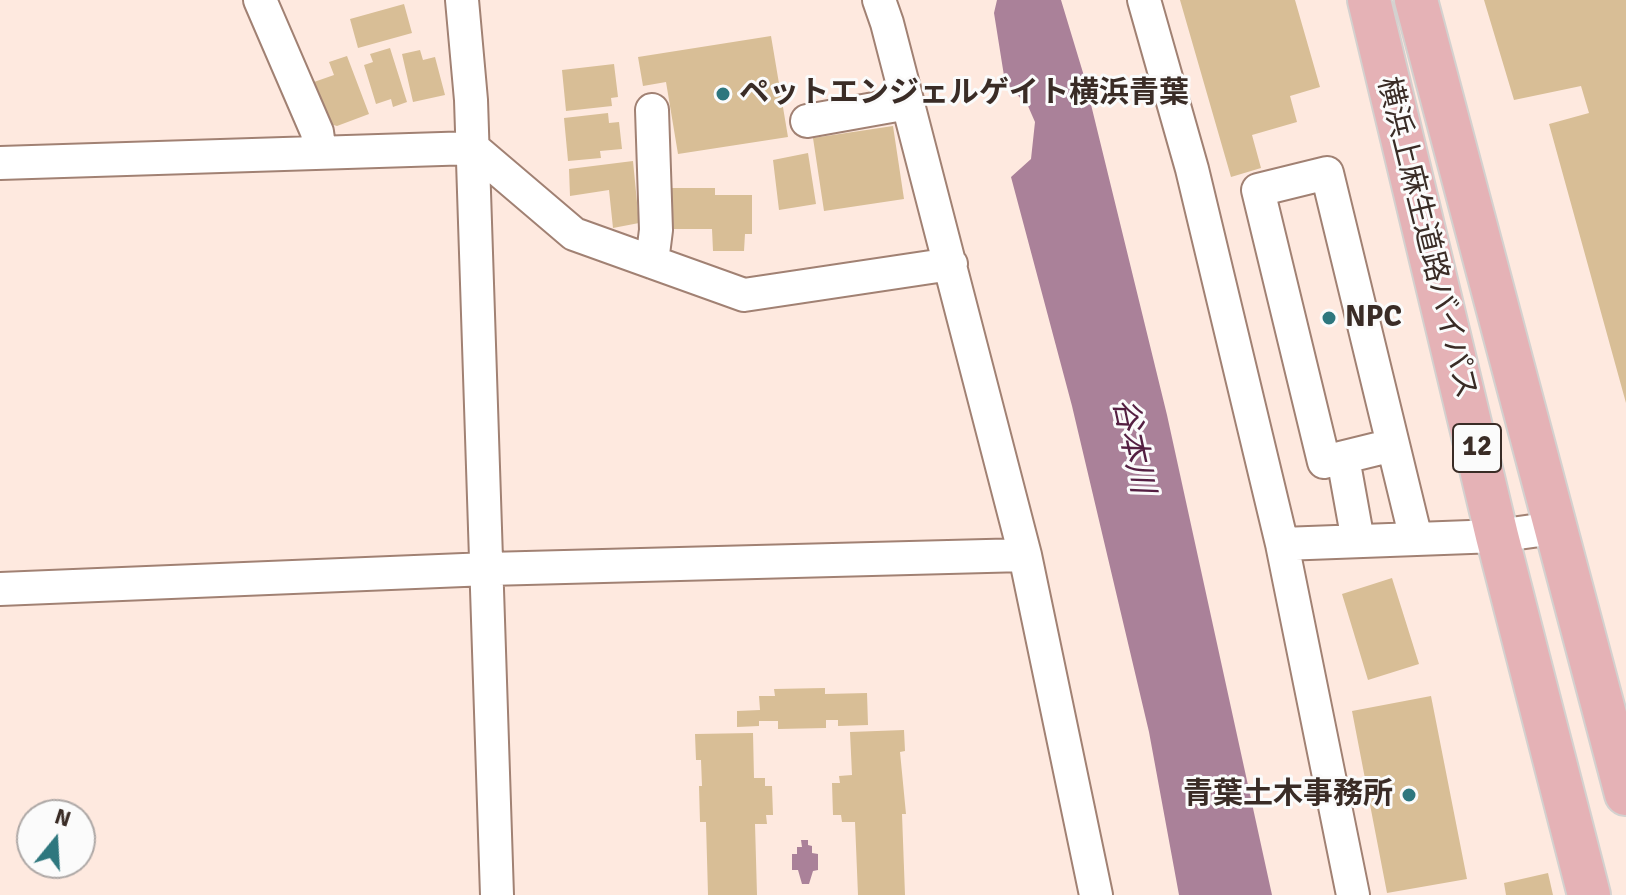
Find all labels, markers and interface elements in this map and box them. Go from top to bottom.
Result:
street label: 横浜上麻生道路バイパス [1369,74,1483,402]
place label: ペットエンジェルゲイト横浜青葉 [739,76,1189,112]
marker: ペットエンジェルゲイト横浜青葉 [714,85,732,103]
place label: NPC [1345,300,1402,336]
marker: NPC [1320,309,1338,327]
water label: 谷本川 [1103,395,1161,497]
road number: 12 [1453,424,1501,472]
place label: 青葉土木事務所 [1183,777,1393,813]
marker: 青葉土木事務所 [1400,786,1418,804]
north arrow [16,799,96,879]
text: N [51,802,74,833]

